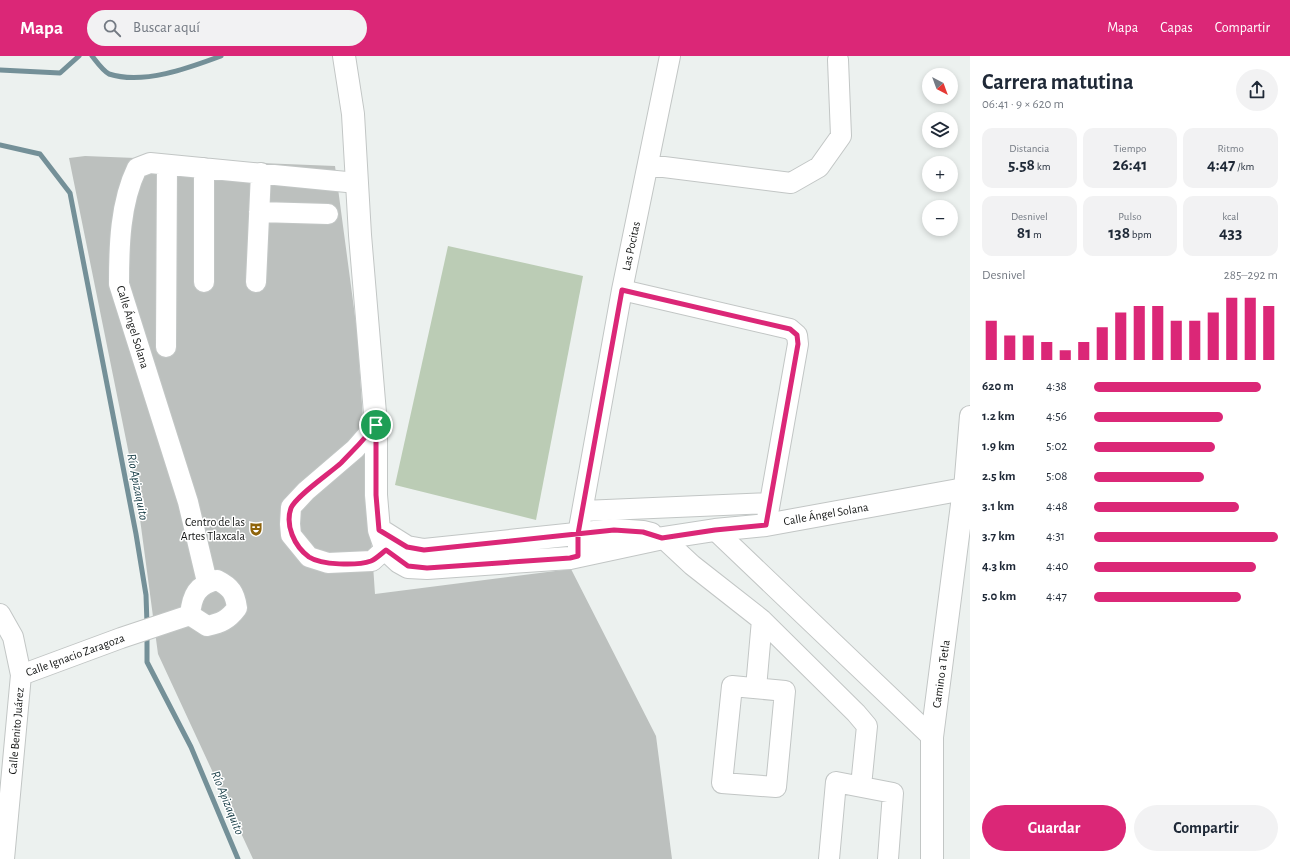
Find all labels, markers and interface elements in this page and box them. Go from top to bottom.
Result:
search box [87,10,367,46]
icon: search [101,17,123,39]
text: Mapa [20,19,63,38]
text: Buscar aquí [133,20,200,35]
text: Mapa [1107,21,1138,35]
text: Capas [1160,21,1193,35]
text: Compartir [1215,21,1270,35]
north arrow [922,68,958,104]
map controls [922,68,958,236]
button: share [1236,69,1278,111]
text: Carrera matutina [982,71,1134,93]
text: 06:41 · 9 × 620 m [982,98,1064,111]
button: layers [922,112,958,148]
text: Distancia [1009,143,1049,154]
text: Tiempo [1114,143,1146,154]
text: Ritmo [1217,143,1244,154]
button: + [922,156,958,192]
text: 5.58 [1008,156,1035,173]
text: 26:41 [1113,156,1147,173]
text: 4:47 [1207,156,1235,173]
text: km [1035,161,1051,172]
text: /km [1235,161,1254,172]
button: − [922,200,958,236]
text: Desnivel [1011,211,1048,222]
text: Pulso [1118,211,1142,222]
text: kcal [1222,211,1239,222]
street label: Las Pocitas [620,220,642,272]
text: 81 [1017,224,1031,241]
text: 138 [1108,224,1130,241]
text: 433 [1219,224,1242,241]
text: m [1031,229,1042,240]
text: bpm [1130,229,1152,240]
text: Desnivel [982,269,1026,282]
text: 285–292 m [1224,269,1278,282]
street label: Calle Ángel Solana [115,284,152,370]
text: 620 m [982,380,1014,393]
text: 4:38 [1046,380,1067,393]
pin [359,408,393,442]
text: 1.2 km [982,410,1015,423]
text: 4:56 [1046,410,1067,423]
icon: arrive [365,414,387,436]
text: 1.9 km [982,440,1015,453]
text: 5:02 [1046,440,1067,453]
water label: Río Apizaquito [124,453,150,521]
text: 2.5 km [982,470,1016,483]
text: 5:08 [1046,470,1067,483]
street label: Calle Ángel Solana [782,500,870,527]
text: 3.1 km [982,500,1014,513]
text: 4:48 [1046,500,1068,513]
place label: Centro de las Artes Tlaxcala [181,516,245,542]
theatre icon: Centro de las Artes Tlaxcala [248,521,264,537]
text: 3.7 km [982,530,1015,543]
text: 4:31 [1046,530,1065,543]
text: 4.3 km [982,560,1016,573]
text: 4:40 [1046,560,1068,573]
text: 5.0 km [982,590,1016,603]
text: 4:47 [1046,590,1067,603]
street label: Calle Ignacio Zaragoza [24,631,126,678]
street label: Camino a Tetla [930,639,952,709]
street label: Calle Benito Juárez [6,687,26,775]
water label: Río Apizaquito [208,769,246,837]
button: Guardar [982,805,1126,851]
button: Compartir [1134,805,1278,851]

